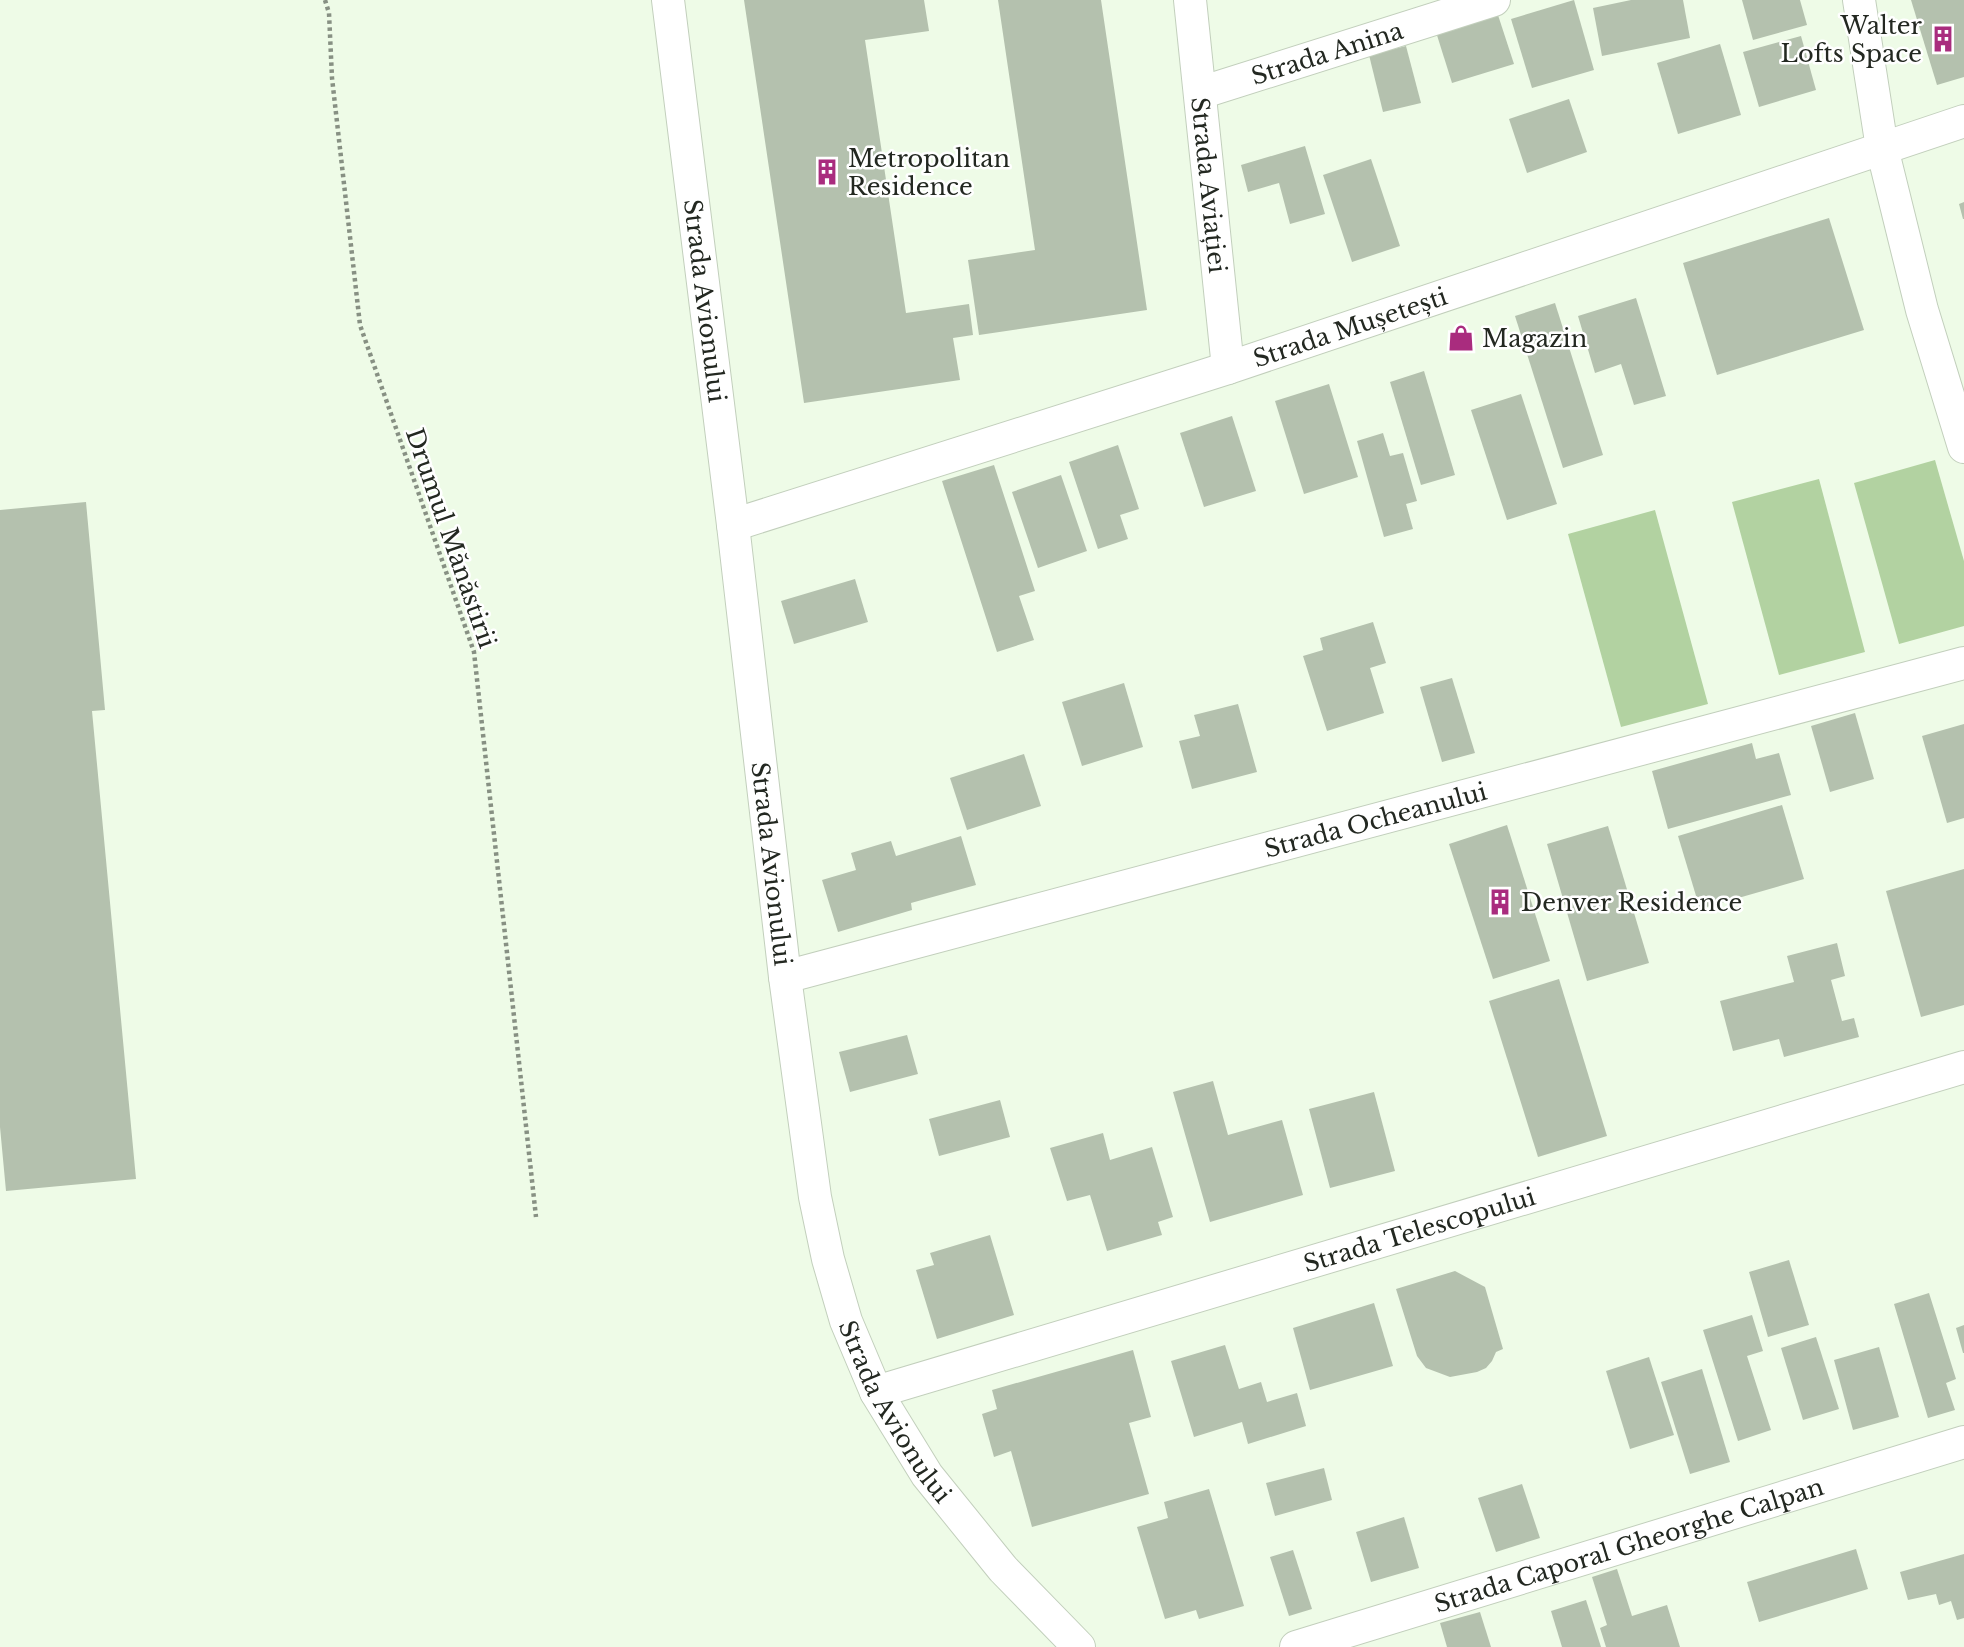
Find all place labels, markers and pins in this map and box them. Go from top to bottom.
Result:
place label: Walter Lofts Space [1781,11,1923,68]
building icon: Walter Lofts Space [1928,24,1958,54]
place label: Metropolitan Residence [848,144,1010,201]
building icon: Metropolitan Residence [812,157,842,187]
shop icon: Magazin [1446,323,1476,353]
place label: Magazin [1482,324,1587,353]
building icon: Denver Residence [1485,887,1515,917]
place label: Denver Residence [1521,888,1742,917]

